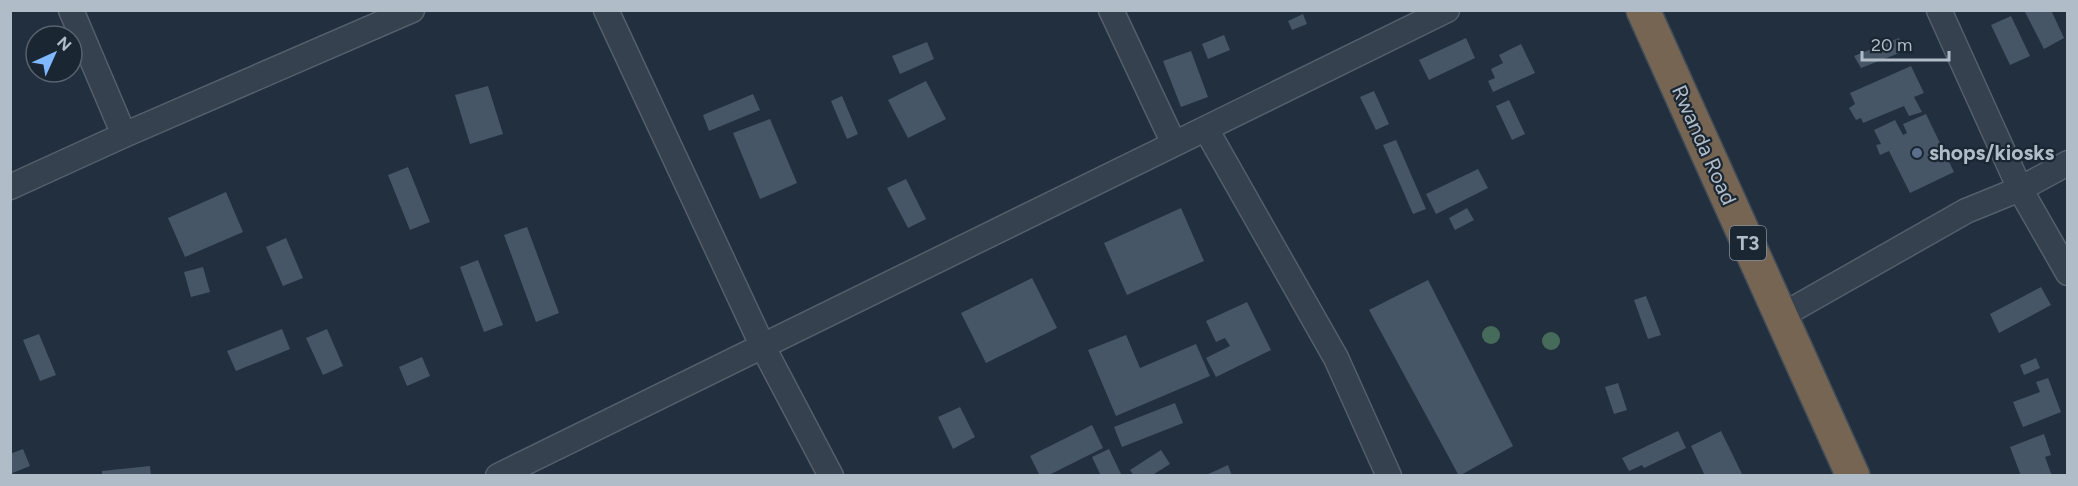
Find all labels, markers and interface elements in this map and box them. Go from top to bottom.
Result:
north arrow [24,24,84,84]
scale bar [1862,24,1949,62]
text: N [53,33,75,55]
text: 20 m [1871,34,1912,56]
street label: Rwanda Road [1667,81,1742,208]
place label: shops/kiosks [1929,140,2055,165]
marker: shops/kiosks [1910,146,1924,160]
road number: T3 [1730,226,1766,260]

